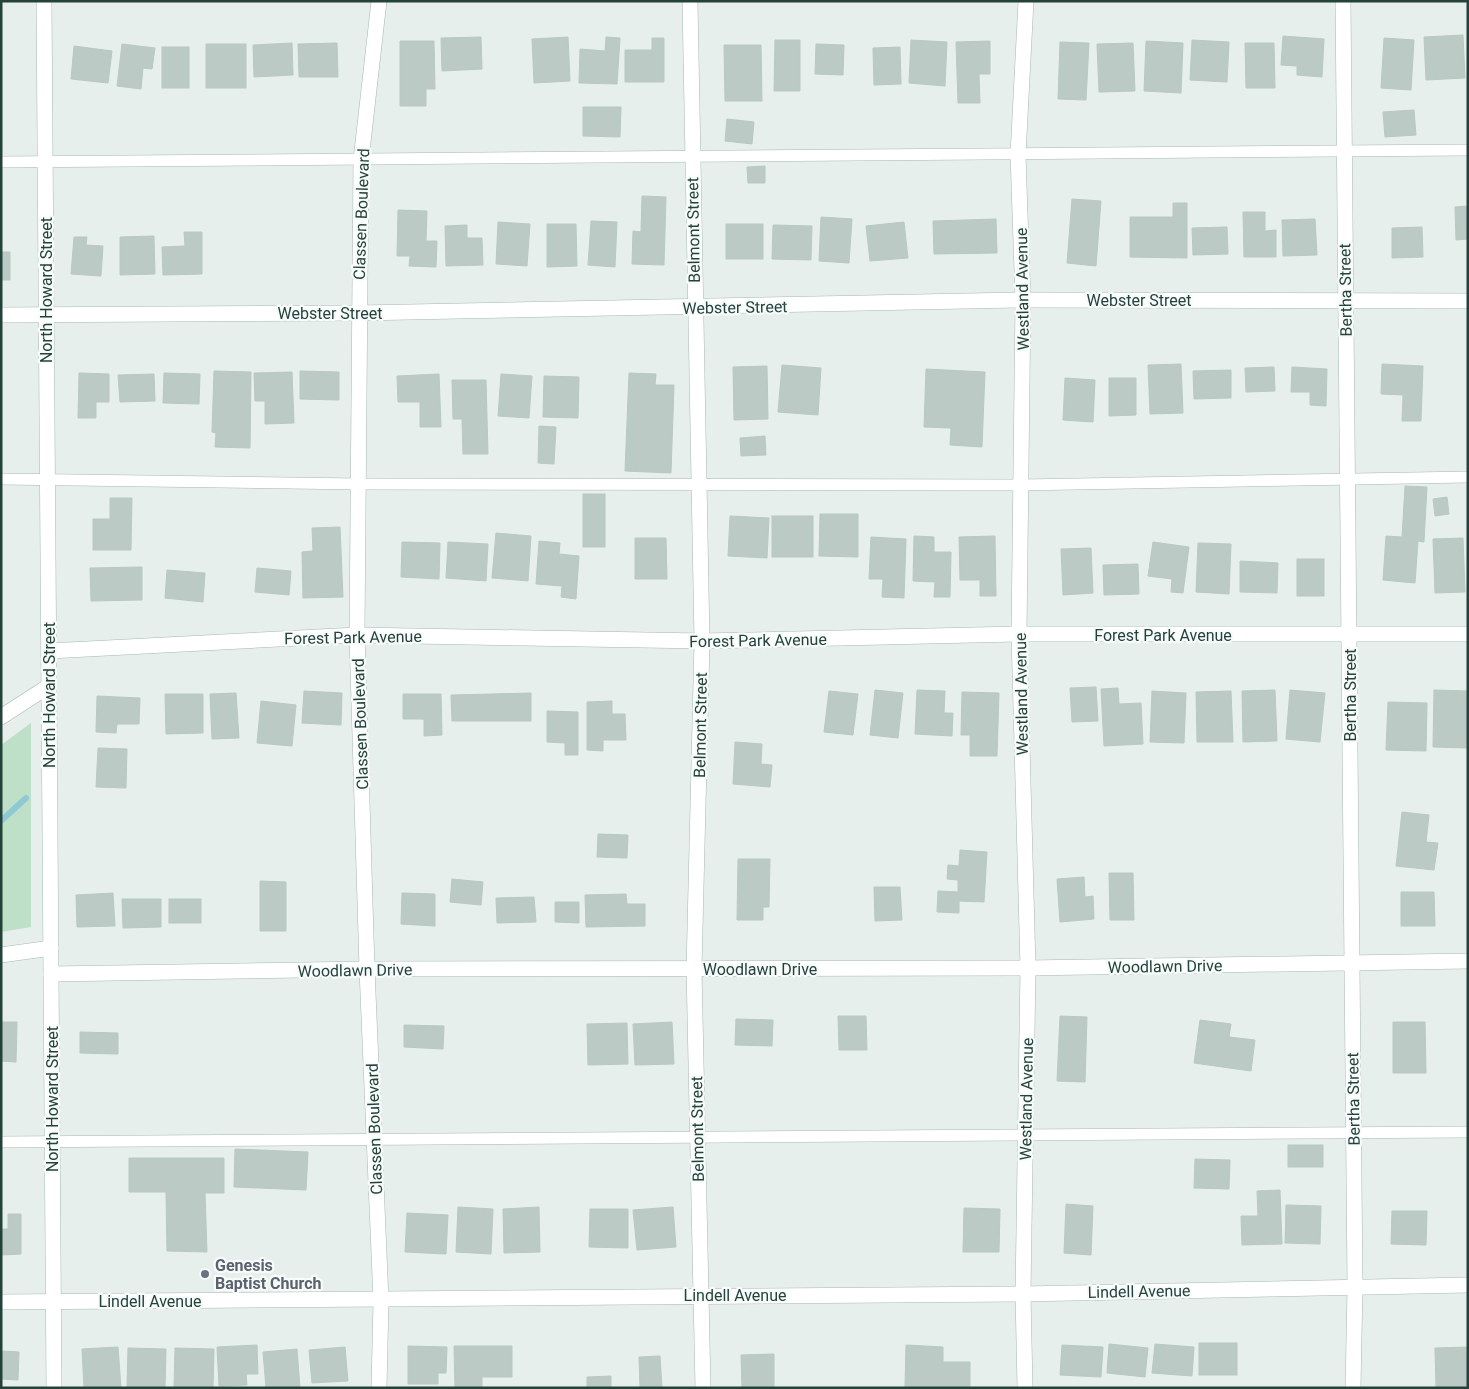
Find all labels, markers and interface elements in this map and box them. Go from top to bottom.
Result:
street label: Classen Boulevard [350,148,373,280]
street label: Belmont Street [683,177,704,283]
street label: North Howard Street [37,217,56,363]
street label: Westland Avenue [1012,227,1033,350]
street label: Bertha Street [1335,243,1356,337]
street label: Webster Street [1087,291,1192,310]
street label: Webster Street [682,297,788,318]
street label: Webster Street [278,304,383,323]
street label: North Howard Street [40,622,59,768]
street label: Forest Park Avenue [1094,626,1232,645]
street label: Forest Park Avenue [284,627,422,648]
street label: Forest Park Avenue [689,630,827,651]
street label: Westland Avenue [1011,632,1032,755]
street label: Bertha Street [1341,648,1360,742]
street label: Classen Boulevard [349,658,372,790]
street label: Belmont Street [690,672,711,778]
street label: Woodlawn Drive [1108,956,1222,977]
street label: Woodlawn Drive [298,960,412,981]
street label: Woodlawn Drive [703,960,817,979]
street label: North Howard Street [43,1026,62,1172]
street label: Westland Avenue [1016,1038,1037,1161]
street label: Bertha Street [1343,1052,1364,1146]
street label: Classen Boulevard [363,1063,386,1195]
street label: Belmont Street [687,1076,708,1182]
place label: Genesis Baptist Church [215,1256,321,1293]
marker: Genesis Baptist Church [199,1268,211,1280]
street label: Lindell Avenue [1087,1281,1191,1302]
street label: Lindell Avenue [684,1286,786,1305]
street label: Lindell Avenue [99,1292,201,1311]

